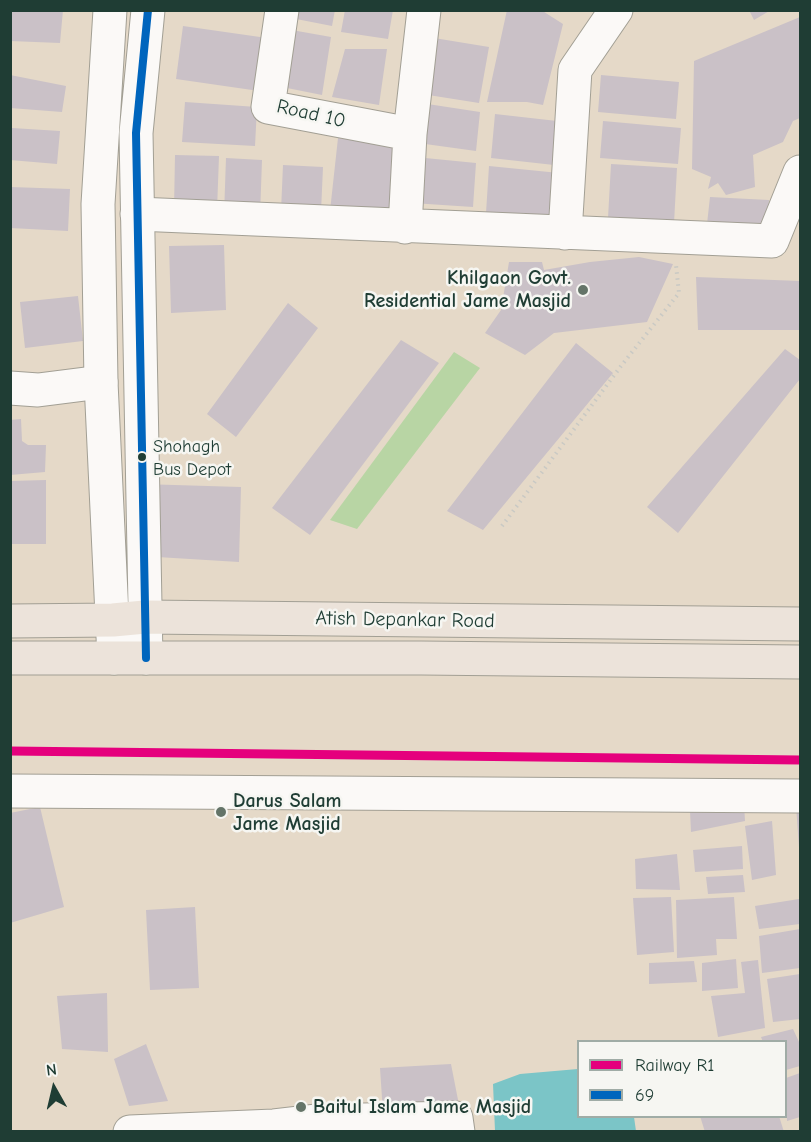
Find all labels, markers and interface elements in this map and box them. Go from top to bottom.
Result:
street label: Road 10 [274,94,348,134]
place label: Khilgaon Govt. Residential Jame Masjid [364,266,571,313]
marker: Khilgaon Govt. Residential Jame Masjid [576,283,590,297]
place label: Shohagh Bus Depot [153,436,231,478]
marker: Shohagh Bus Depot [136,451,148,463]
street label: Atish Depankar Road [315,606,495,634]
place label: Darus Salam Jame Masjid [233,789,342,836]
marker: Darus Salam Jame Masjid [214,805,228,819]
legend [577,1040,787,1118]
text: Railway R1 [635,1055,714,1076]
north arrow [24,1058,84,1118]
text: N [45,1061,58,1080]
text: 69 [635,1085,654,1106]
place label: Baitul Islam Jame Masjid [313,1095,531,1119]
marker: Baitul Islam Jame Masjid [294,1100,308,1114]

